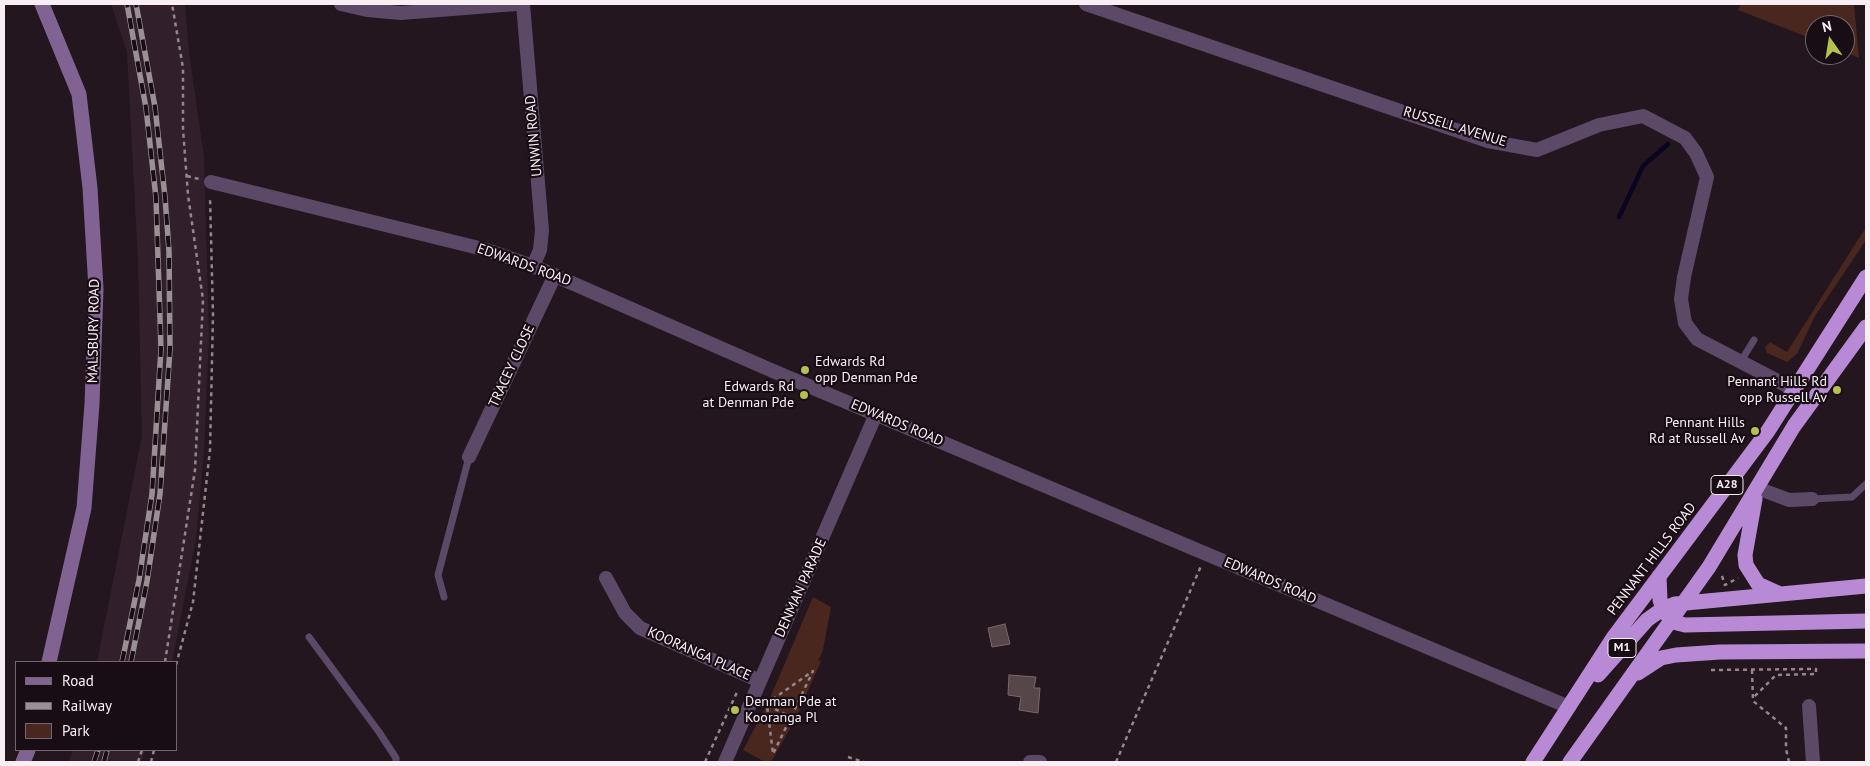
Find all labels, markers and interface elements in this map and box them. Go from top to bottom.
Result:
north arrow [1805,15,1855,65]
text: N [1820,17,1833,36]
street label: UNWIN ROAD [522,95,546,177]
street label: RUSSELL AVENUE [1401,103,1509,151]
street label: EDWARDS ROAD [475,240,573,290]
street label: MALSBURY ROAD [85,279,103,383]
street label: TRACEY CLOSE [485,322,539,410]
place label: Edwards Rd opp Denman Pde [815,354,917,387]
marker: Edwards Rd opp Denman Pde [799,364,811,376]
place label: Pennant Hills Rd opp Russell Av [1727,374,1827,407]
place label: Edwards Rd at Denman Pde [702,379,794,412]
marker: Pennant Hills Rd opp Russell Av [1831,384,1843,396]
marker: Edwards Rd at Denman Pde [798,389,810,401]
street label: EDWARDS ROAD [848,396,946,450]
place label: Pennant Hills Rd at Russell Av [1649,415,1745,448]
marker: Pennant Hills Rd at Russell Av [1749,425,1761,437]
road number: A28 [1711,476,1743,494]
street label: PENNANT HILLS ROAD [1604,499,1700,619]
street label: DENMAN PARADE [772,536,830,640]
street label: EDWARDS ROAD [1221,554,1319,608]
street label: KOORANGA PLACE [645,624,753,684]
road number: M1 [1608,638,1636,658]
legend [15,661,178,751]
text: Road [62,671,94,690]
place label: Denman Pde at Kooranga Pl [745,694,837,726]
text: Railway [62,696,112,715]
marker: Denman Pde at Kooranga Pl [729,704,741,716]
text: Park [62,721,90,740]

